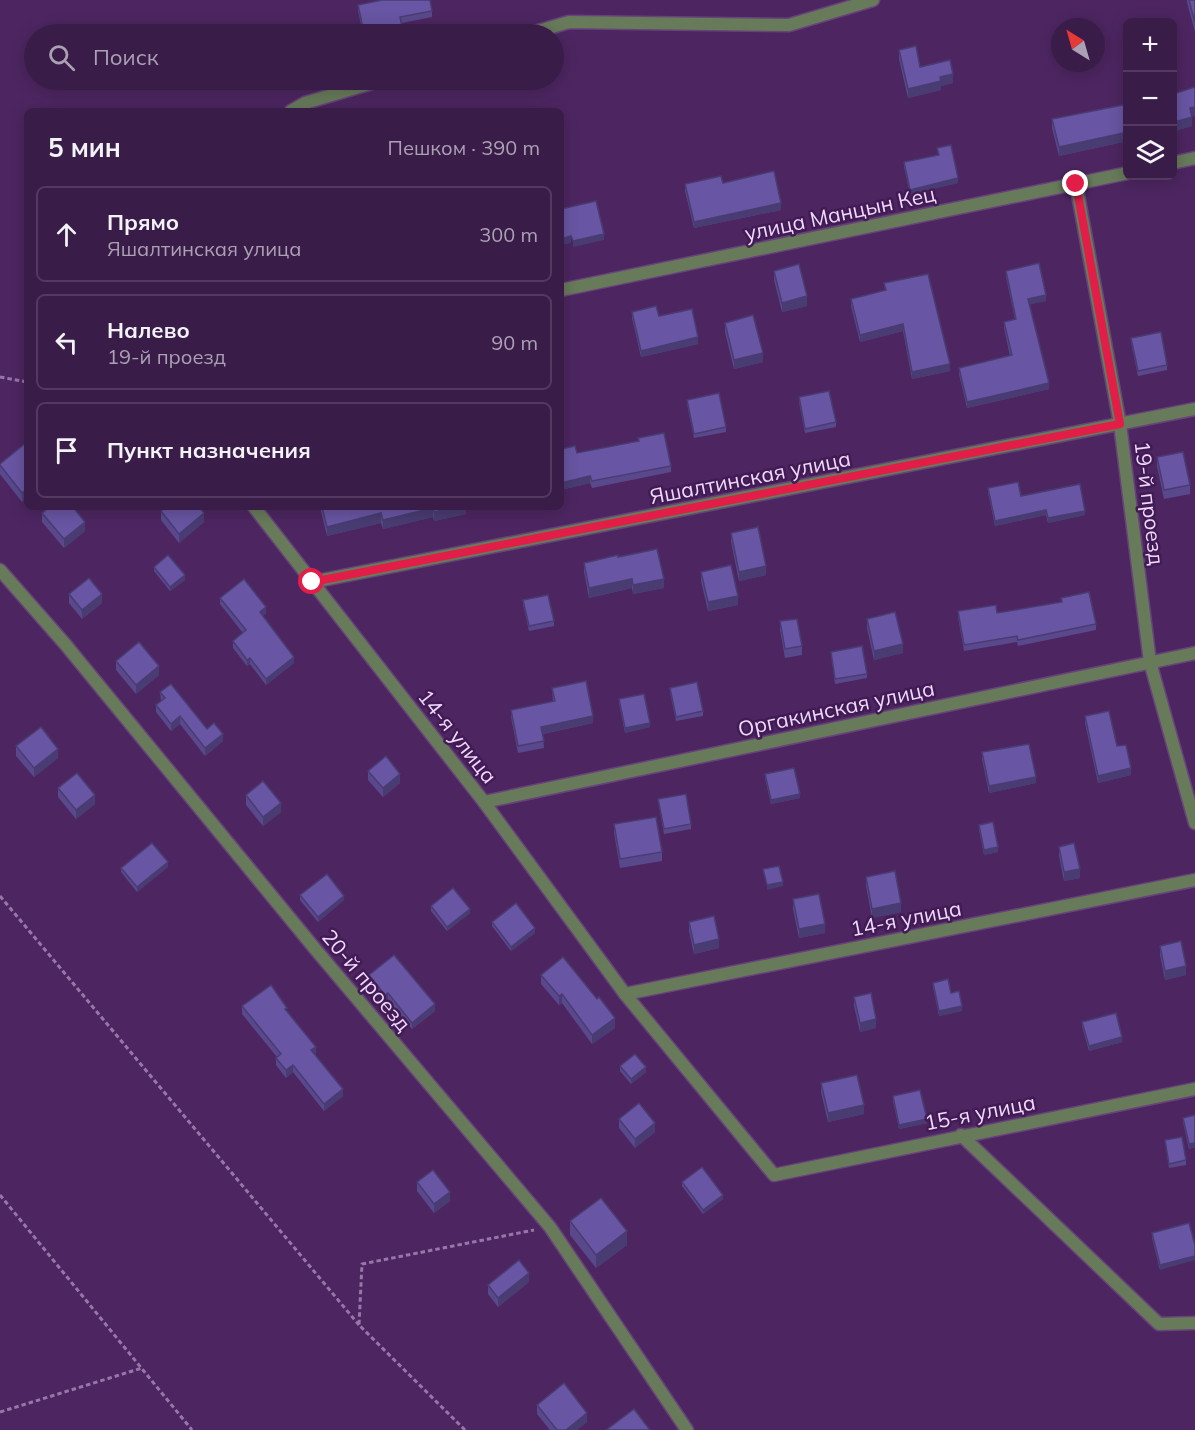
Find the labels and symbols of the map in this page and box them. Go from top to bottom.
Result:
north arrow [1051,18,1105,72]
route end [1062,170,1088,196]
street label: улица Манцын Кец [742,180,938,246]
street label: 19-й проезд [1129,439,1171,567]
street label: Яшалтинская улица [647,445,853,509]
route start [298,568,324,594]
street label: Оргакинская улица [735,674,937,742]
street label: 14-я улица [413,684,503,788]
street label: 14-я улица [848,895,964,941]
street label: 20-й проезд [317,924,417,1036]
street label: 15-я улица [922,1089,1038,1135]

